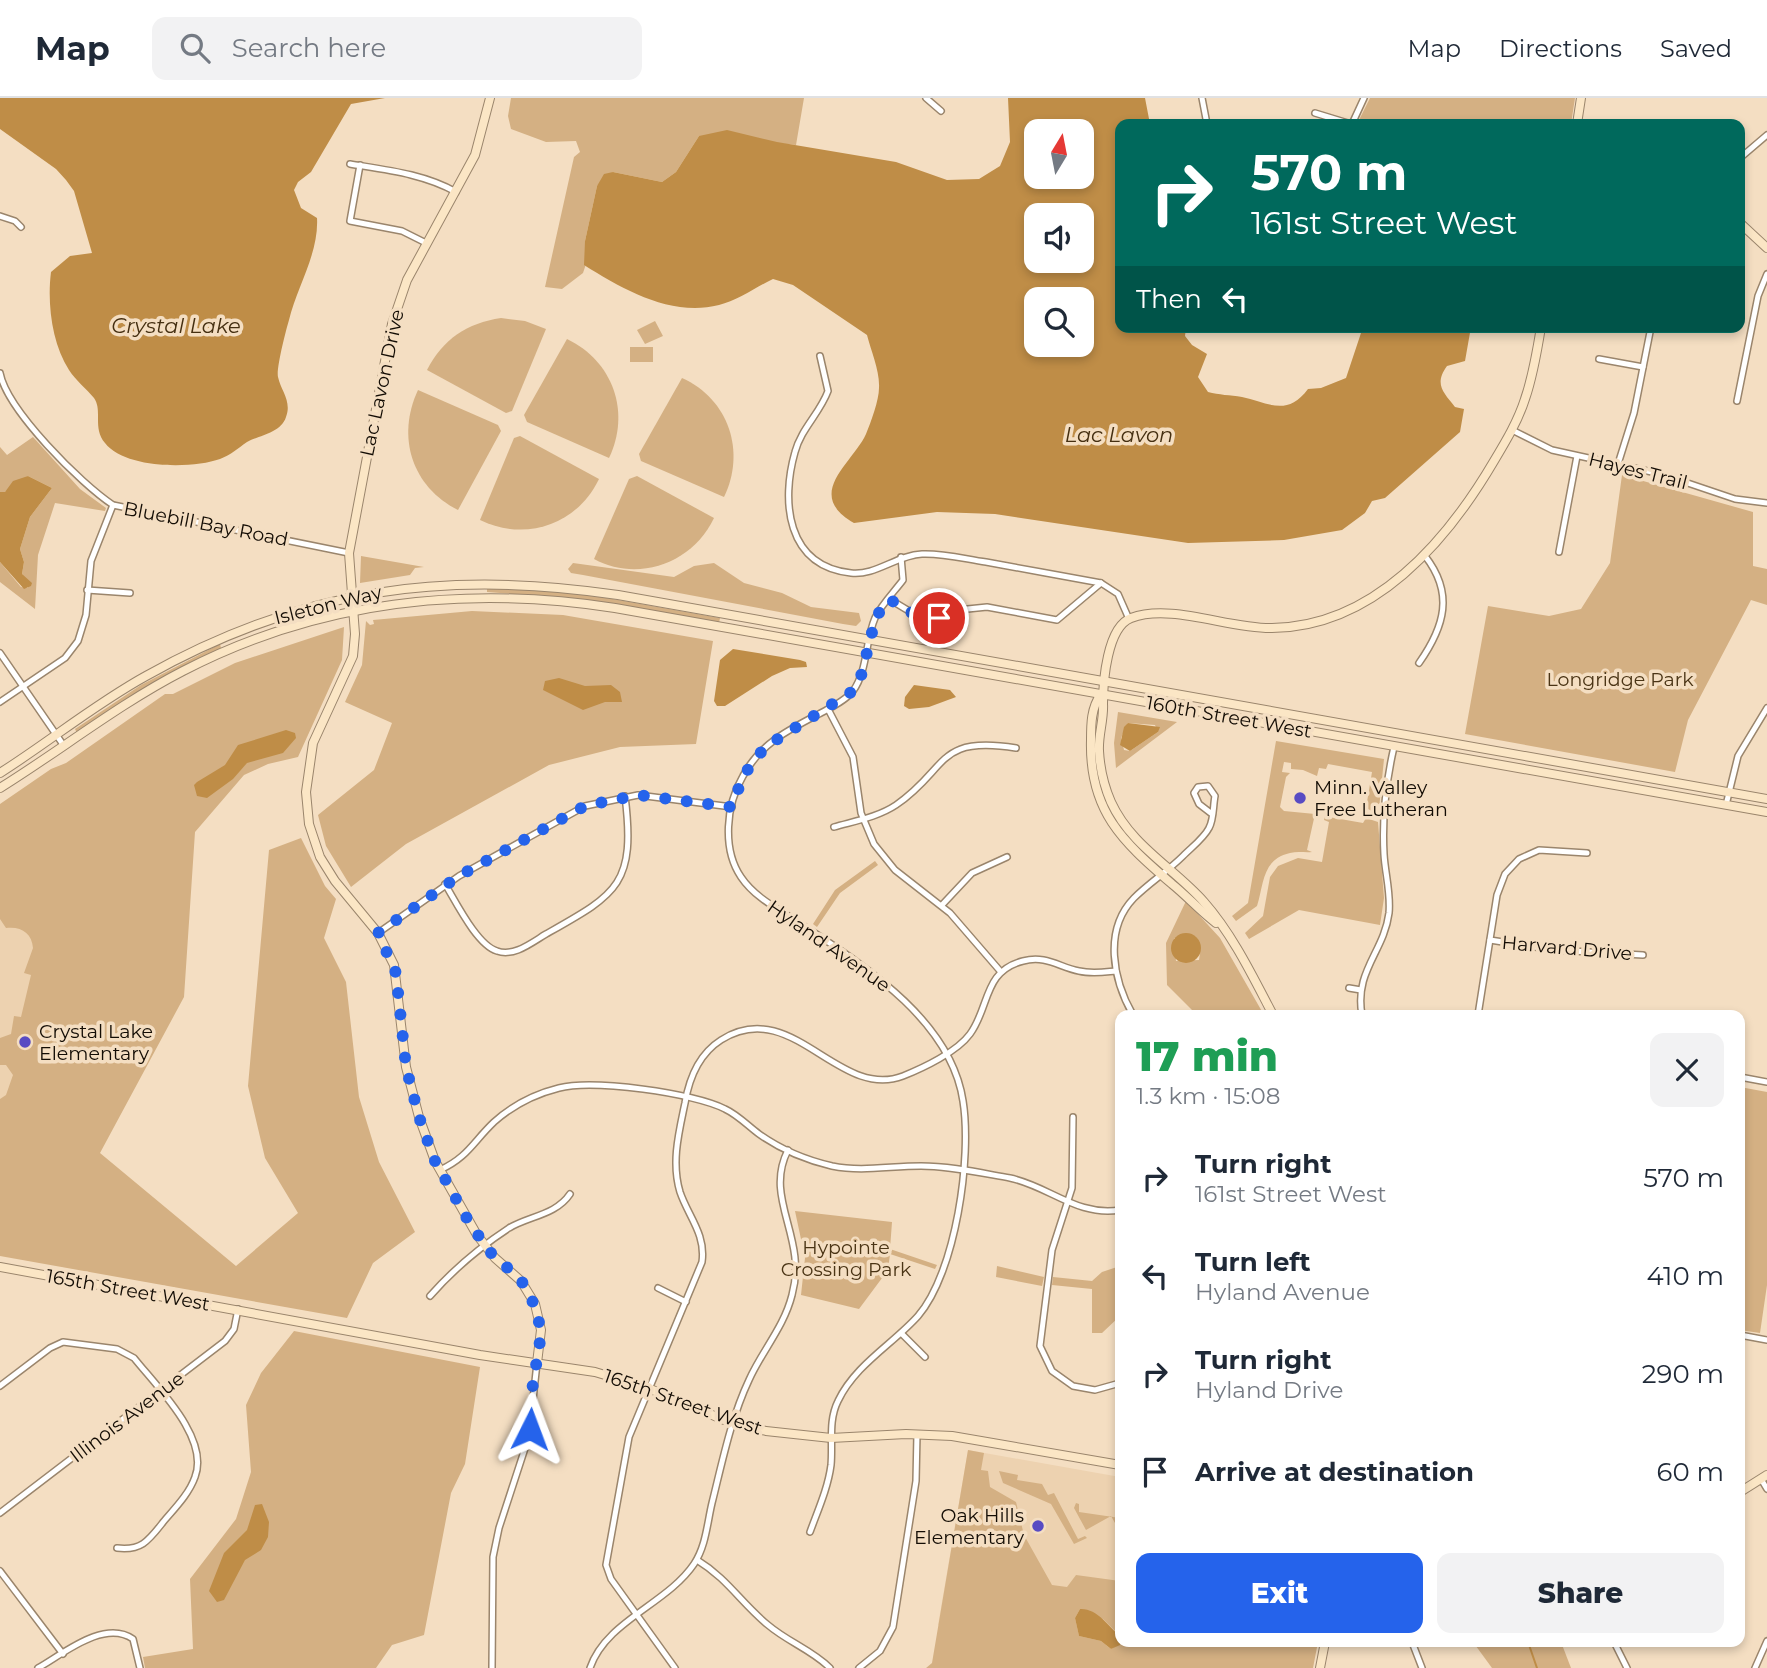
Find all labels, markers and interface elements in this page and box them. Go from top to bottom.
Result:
search box [152,17,642,80]
text: Map [35,28,110,68]
icon: search [176,29,214,67]
text: Search here [232,32,386,64]
text: Map [1408,34,1461,63]
text: Directions [1499,34,1622,63]
text: Saved [1660,34,1732,63]
north arrow [1024,119,1094,189]
map controls [1024,119,1094,357]
text: 570 m [1251,143,1408,202]
icon: right [1136,147,1227,238]
button: sound [1024,203,1094,273]
text: 161st Street West [1251,203,1517,242]
icon: left [1216,280,1254,318]
text: Then [1136,283,1202,315]
button: search [1024,287,1094,357]
street label: Lac Lavon Drive [355,307,409,459]
water label: Crystal Lake [111,313,241,338]
water label: Lac Lavon [1065,422,1173,447]
street label: Hayes Trail [1586,448,1690,494]
street label: Bluebill Bay Road [122,497,290,551]
street label: Isleton Way [272,580,385,629]
pin [909,588,969,648]
icon: arrive [920,599,958,637]
park label: Longridge Park [1546,668,1694,691]
street label: 160th Street West [1144,691,1314,743]
place label: Minn. Valley Free Lutheran [1314,776,1448,821]
marker: Minn. Valley Free Lutheran [1292,790,1308,806]
street label: Hyland Avenue [763,895,895,997]
street label: Harvard Drive [1501,931,1633,965]
place label: Crystal Lake Elementary [39,1020,153,1065]
text: 17 min [1136,1030,1278,1082]
button: close [1650,1033,1724,1107]
marker: Crystal Lake Elementary [17,1034,33,1050]
text: 1.3 km · 15:08 [1136,1082,1280,1110]
text: Turn right [1195,1148,1331,1180]
icon: right [1136,1159,1174,1197]
text: 570 m [1643,1162,1724,1194]
text: 161st Street West [1195,1180,1387,1208]
park label: Hypointe Crossing Park [781,1236,912,1281]
text: Turn left [1195,1246,1311,1278]
icon: left [1136,1257,1174,1295]
text: 410 m [1646,1260,1724,1292]
street label: 165th Street West [44,1264,212,1316]
text: Hyland Avenue [1195,1278,1370,1306]
text: Turn right [1195,1344,1331,1376]
icon: right [1136,1355,1174,1393]
text: 290 m [1642,1358,1724,1390]
street label: 165th Street West [601,1364,765,1440]
street label: Illinois Avenue [65,1367,189,1467]
text: Hyland Drive [1195,1376,1343,1404]
position arrow [493,1392,567,1466]
icon: arrive [1136,1453,1174,1491]
text: Arrive at destination [1195,1456,1474,1488]
text: 60 m [1657,1456,1724,1488]
place label: Oak Hills Elementary [914,1504,1025,1549]
marker: Oak Hills Elementary [1030,1518,1046,1534]
button: Exit [1136,1553,1423,1633]
button: Share [1437,1553,1724,1633]

